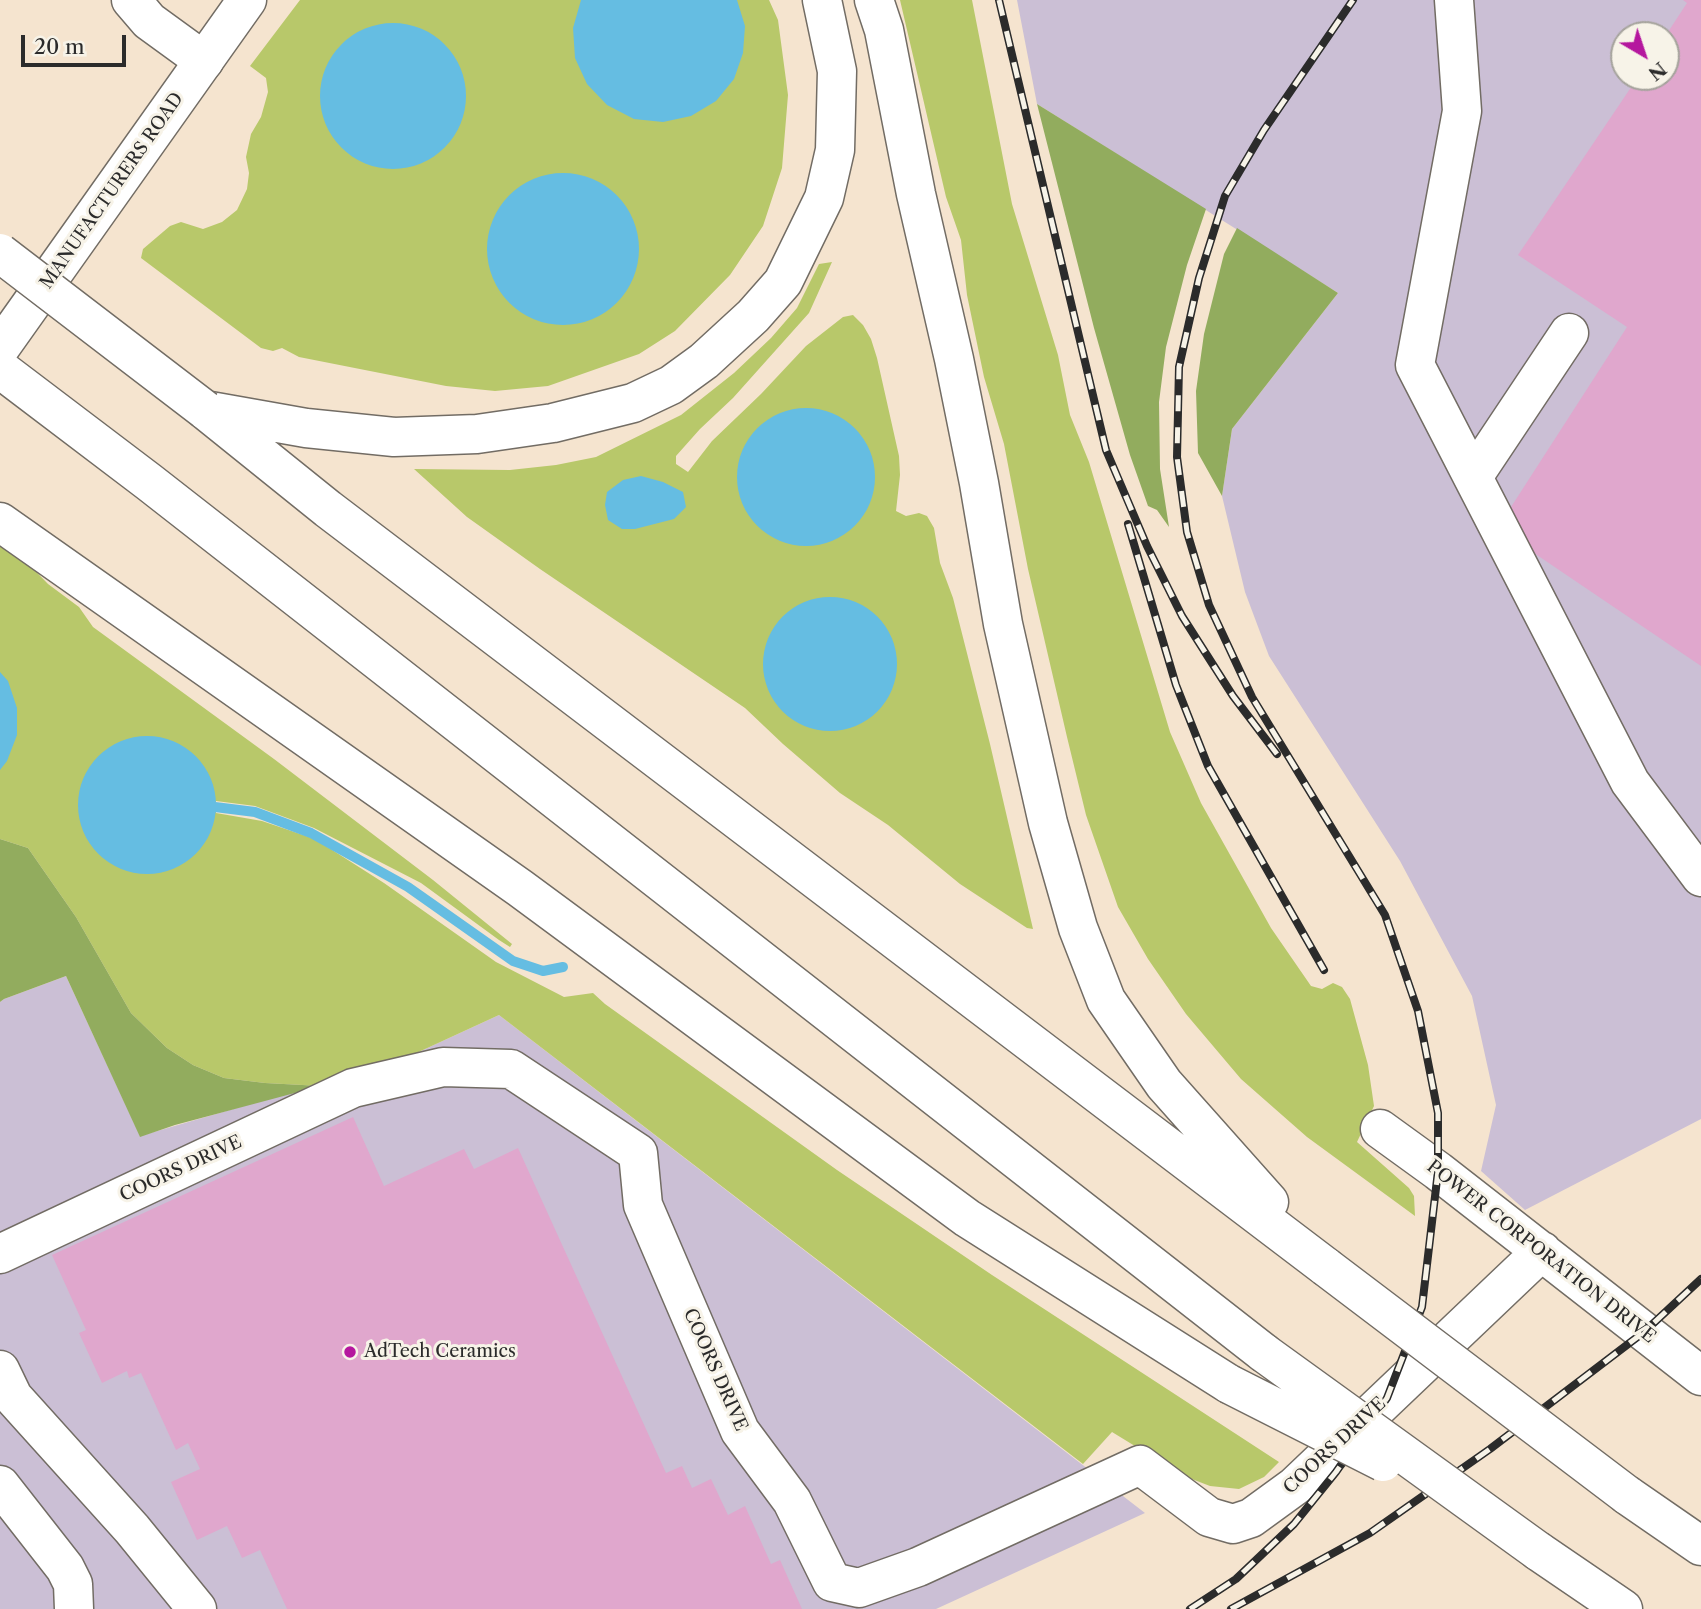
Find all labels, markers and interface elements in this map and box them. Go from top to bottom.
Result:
scale bar [24,21,130,65]
north arrow [1610,21,1680,91]
text: 20 m [34,34,85,59]
text: N [1644,57,1671,85]
street label: MANUFACTURERS ROAD [36,89,188,293]
street label: COORS DRIVE [117,1131,245,1207]
street label: POWER CORPORATION DRIVE [1422,1156,1660,1348]
street label: COORS DRIVE [678,1305,752,1435]
place label: AdTech Ceramics [364,1341,516,1363]
marker: AdTech Ceramics [342,1344,358,1360]
street label: COORS DRIVE [1279,1393,1391,1499]

